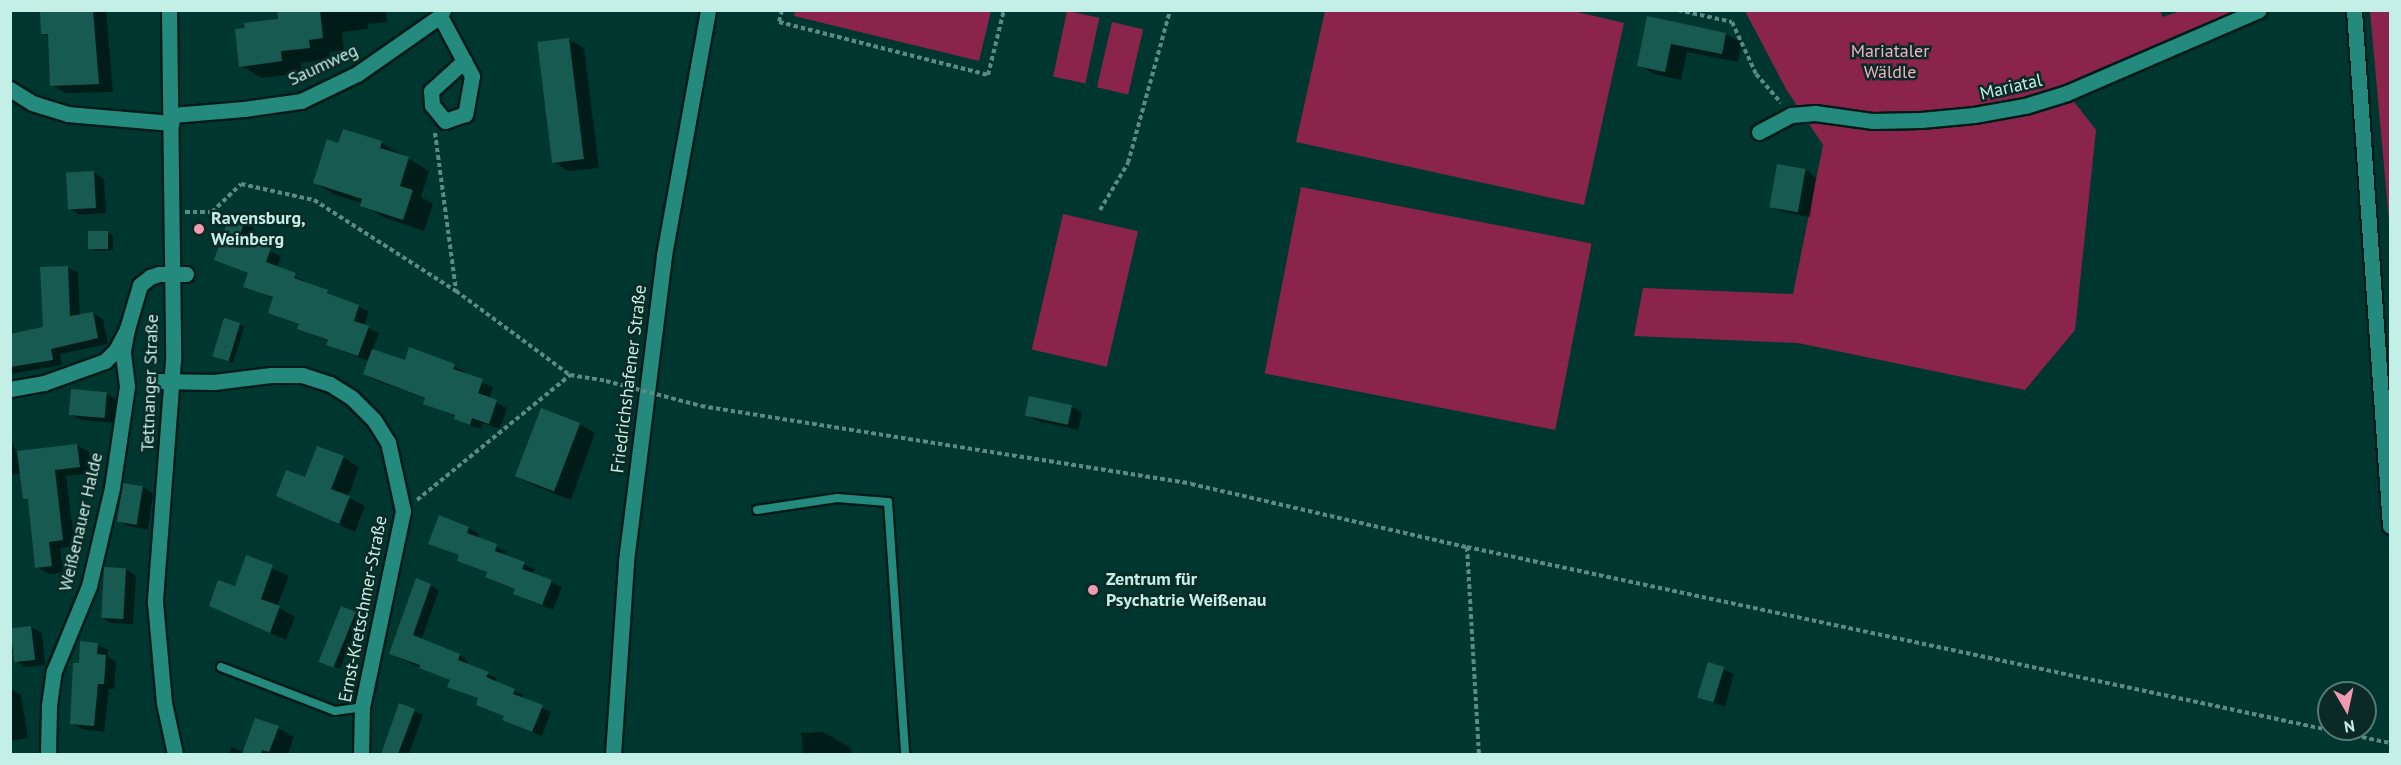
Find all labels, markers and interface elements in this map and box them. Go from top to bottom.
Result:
street label: Saumweg [285,39,361,91]
park label: Mariataler Wäldle [1851,41,1929,84]
street label: Mariatal [1978,69,2044,105]
place label: Ravensburg, Weinberg [211,208,306,250]
marker: Ravensburg, Weinberg [192,222,206,236]
street label: Friedrichshafener Straße [607,284,651,474]
street label: Tettnanger Straße [137,314,163,452]
street label: Weißenauer Halde [55,451,107,593]
street label: Ernst-Kretschmer-Straße [334,514,392,704]
place label: Zentrum für Psychatrie Weißenau [1106,569,1267,612]
marker: Zentrum für Psychatrie Weißenau [1084,581,1102,599]
north arrow [2317,681,2377,741]
text: N [2343,716,2356,738]

